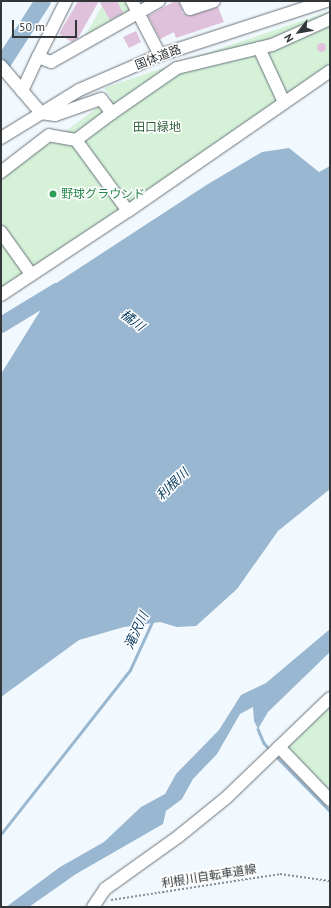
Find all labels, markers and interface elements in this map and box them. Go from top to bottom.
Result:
scale bar [14,12,79,38]
north arrow [279,12,319,52]
text: 50 m [19,19,45,34]
text: N [281,31,297,45]
street label: 国体道路 [133,42,183,72]
park label: 田口緑地 [133,120,181,134]
place label: 野球グラウンド [61,187,145,201]
marker: 野球グラウンド [48,189,58,199]
water label: 橘川 [117,307,147,335]
water label: 利根川 [154,466,192,504]
water label: 滝沢川 [122,610,152,652]
street label: 利根川自転車道線 [160,861,258,891]

